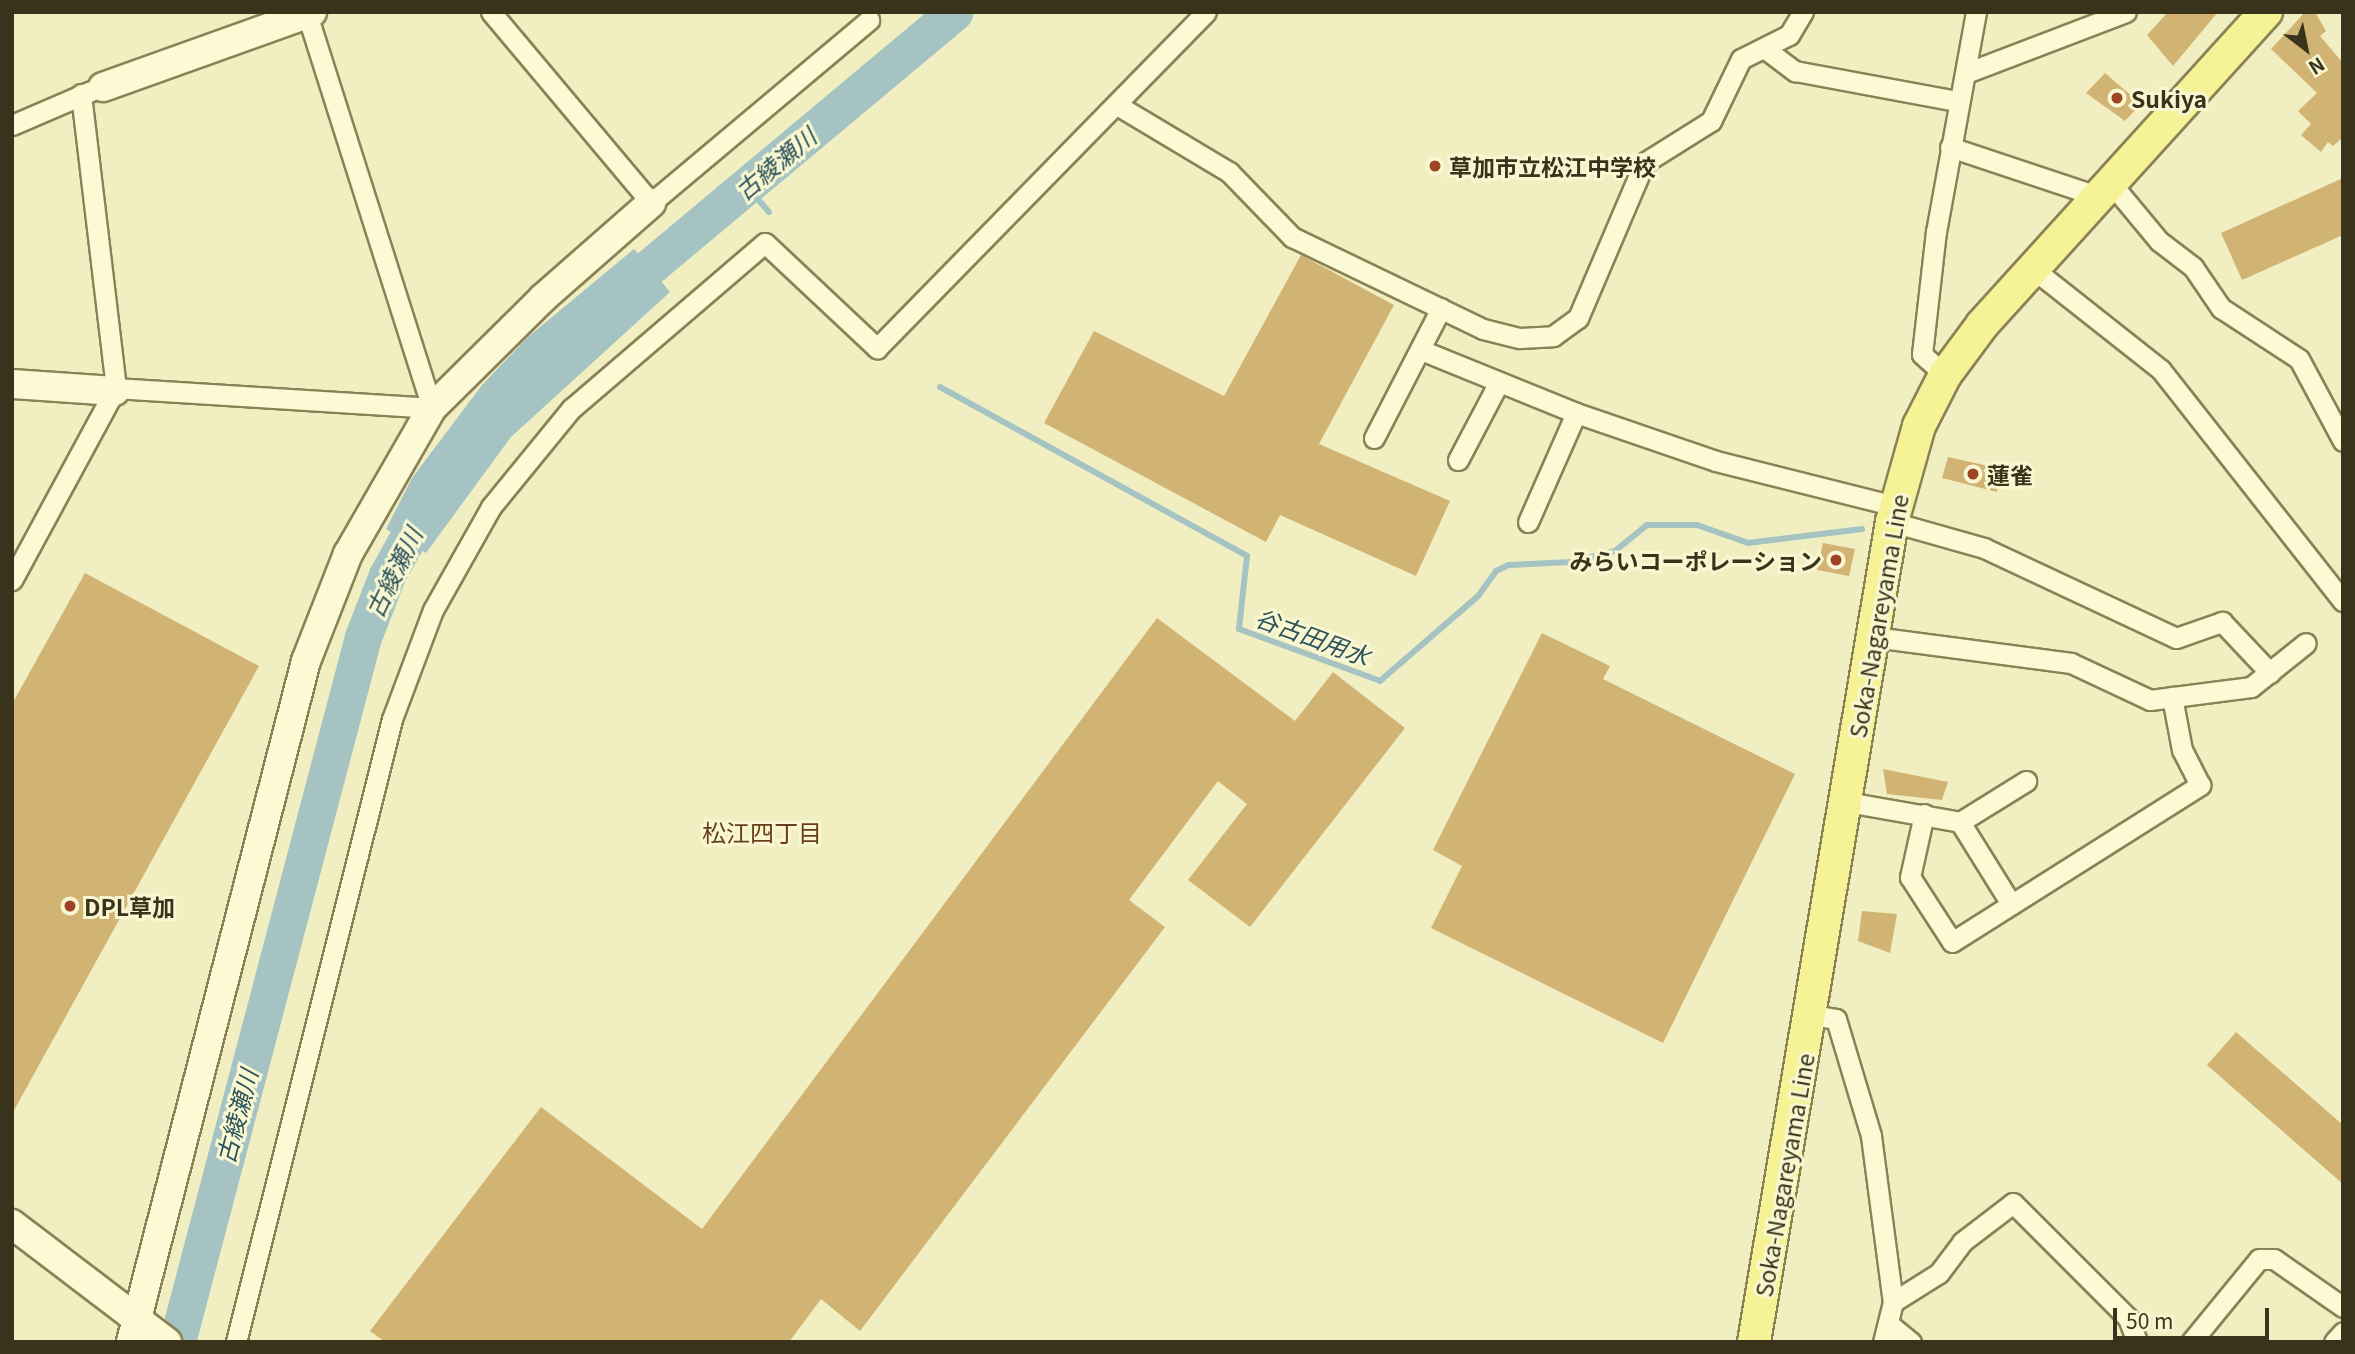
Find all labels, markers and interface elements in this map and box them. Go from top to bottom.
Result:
north arrow [2271,14,2341,84]
text: N [2304,52,2331,82]
place label: Sukiya [2131,84,2207,112]
marker: Sukiya [2109,90,2125,106]
water label: 古綾瀬川 [729,121,821,205]
place label: 草加市立松江中学校 [1449,152,1656,180]
marker: 草加市立松江中学校 [1427,158,1443,174]
place label: 蓮雀 [1987,460,2033,488]
marker: 蓮雀 [1965,466,1981,482]
street label: Soka-Nagareyama Line [1843,492,1913,740]
water label: 古綾瀬川 [359,523,427,621]
place label: みらいコーポレーション [1569,546,1822,574]
marker: みらいコーポレーション [1828,552,1844,568]
water label: 谷古田用水 [1252,602,1374,670]
district label: 松江四丁目 [702,818,822,846]
place label: DPL草加 [84,892,175,920]
marker: DPL草加 [62,898,78,914]
street label: Soka-Nagareyama Line [1749,1051,1819,1299]
water label: 古綾瀬川 [210,1066,262,1166]
scale bar [2117,1294,2273,1338]
text: 50 m [2126,1305,2173,1335]

